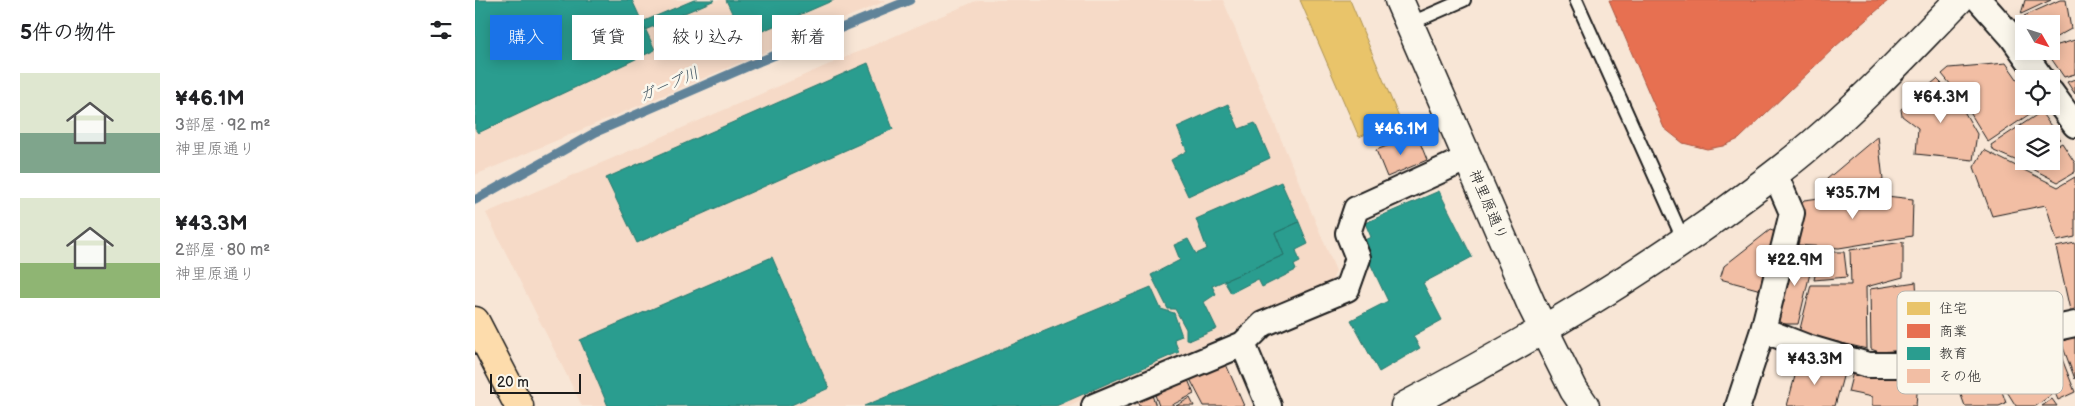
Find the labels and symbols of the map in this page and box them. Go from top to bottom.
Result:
north arrow [2015,15,2060,60]
water label: ガーブ川 [636,64,702,106]
pin: ¥64.3M [1900,82,1982,124]
pin: ¥46.1M [1360,114,1442,156]
street label: 神里原通り [1465,167,1511,243]
pin: ¥35.7M [1812,178,1894,220]
pin: ¥22.9M [1754,244,1836,287]
legend [1897,291,2063,394]
text: 住宅 [1939,300,1967,317]
text: 商業 [1939,323,1967,340]
pin: ¥43.3M [1774,344,1856,386]
text: 教育 [1939,345,1967,362]
text: その他 [1939,368,1981,385]
scale bar [490,371,581,394]

